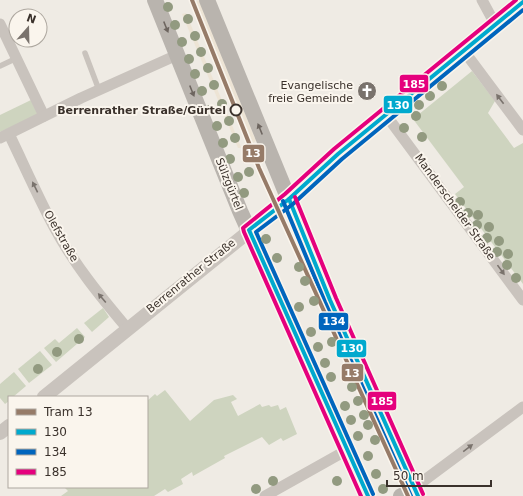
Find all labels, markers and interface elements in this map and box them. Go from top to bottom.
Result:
north arrow [8,8,48,48]
text: N [25,11,38,27]
one-way arrow [164,22,170,34]
line badge: 185 [399,74,429,93]
text: 185 [403,78,425,91]
place label: Evangelische freie Gemeinde [268,79,353,105]
church icon: Evangelische freie Gemeinde [356,80,378,102]
one-way arrow [189,85,195,97]
one-way arrow [496,94,504,104]
line badge: 130 [383,95,413,114]
text: 130 [387,99,410,112]
marker: Berrenrather Straße/Gürtel [229,103,243,117]
place label: Berrenrather Straße/Gürtel [57,104,226,117]
one-way arrow [257,123,263,134]
line badge: 13 [242,144,265,163]
text: 13 [245,147,261,160]
street label: Manderscheider Straße [412,151,498,263]
street label: Sülzgürtel [213,156,245,212]
one-way arrow [32,182,38,193]
street label: Olefstraße [41,208,81,264]
street label: Berrenrather Straße [144,236,238,316]
one-way arrow [497,264,505,275]
one-way arrow [98,293,107,304]
line badge: 134 [318,312,349,331]
text: 134 [323,315,346,328]
line badge: 130 [336,339,367,358]
text: 130 [341,342,364,355]
line badge: 13 [341,363,364,382]
text: 13 [344,367,360,380]
line badge: 185 [367,391,397,411]
text: 185 [371,395,393,408]
legend [8,396,148,488]
text: Tram 13 [43,405,93,419]
text: 130 [44,425,67,439]
one-way arrow [463,444,473,452]
text: 134 [44,445,67,459]
scale bar [387,462,491,488]
text: 185 [44,465,67,479]
text: 50 m [393,469,424,483]

